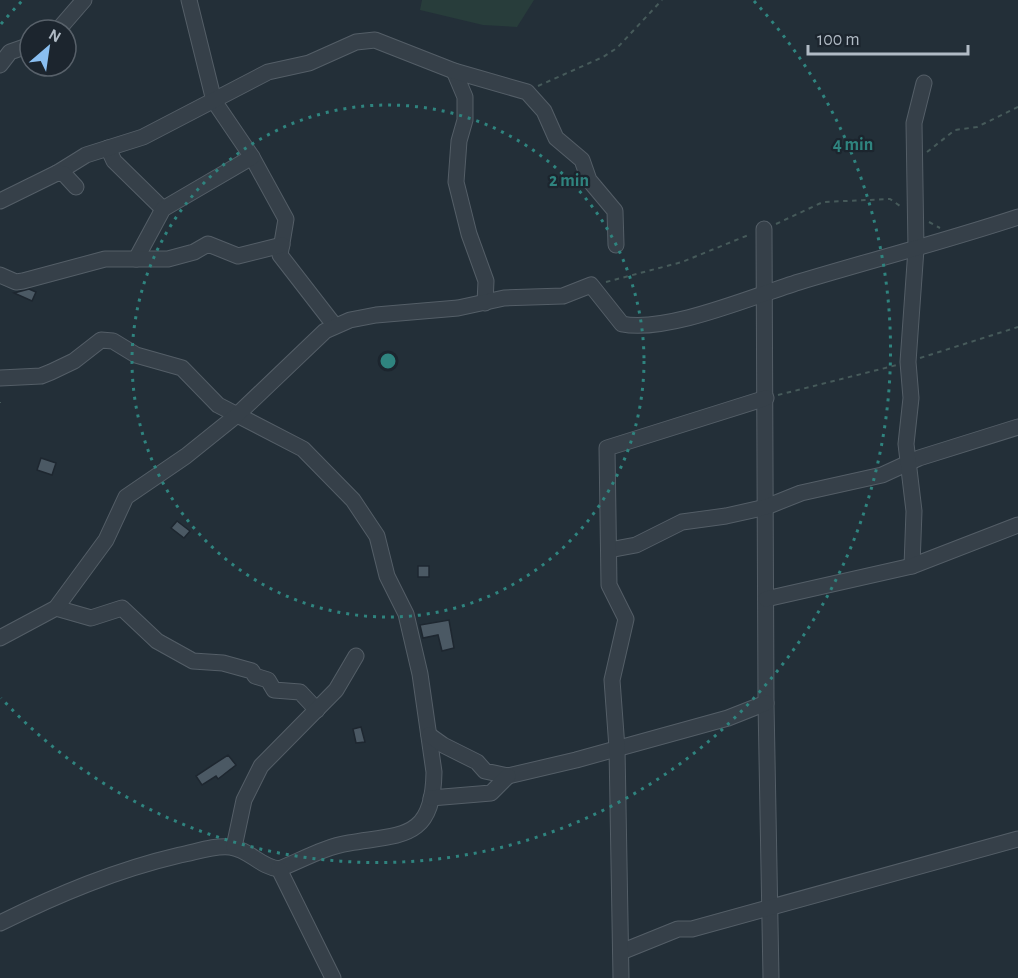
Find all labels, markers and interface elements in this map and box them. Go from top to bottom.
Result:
north arrow [18,18,78,78]
scale bar [808,18,968,56]
text: N [46,26,64,45]
text: 100 m [817,31,860,49]
text: 4 min [833,136,873,154]
text: 2 min [549,172,589,190]
centre of rings [378,351,398,371]

